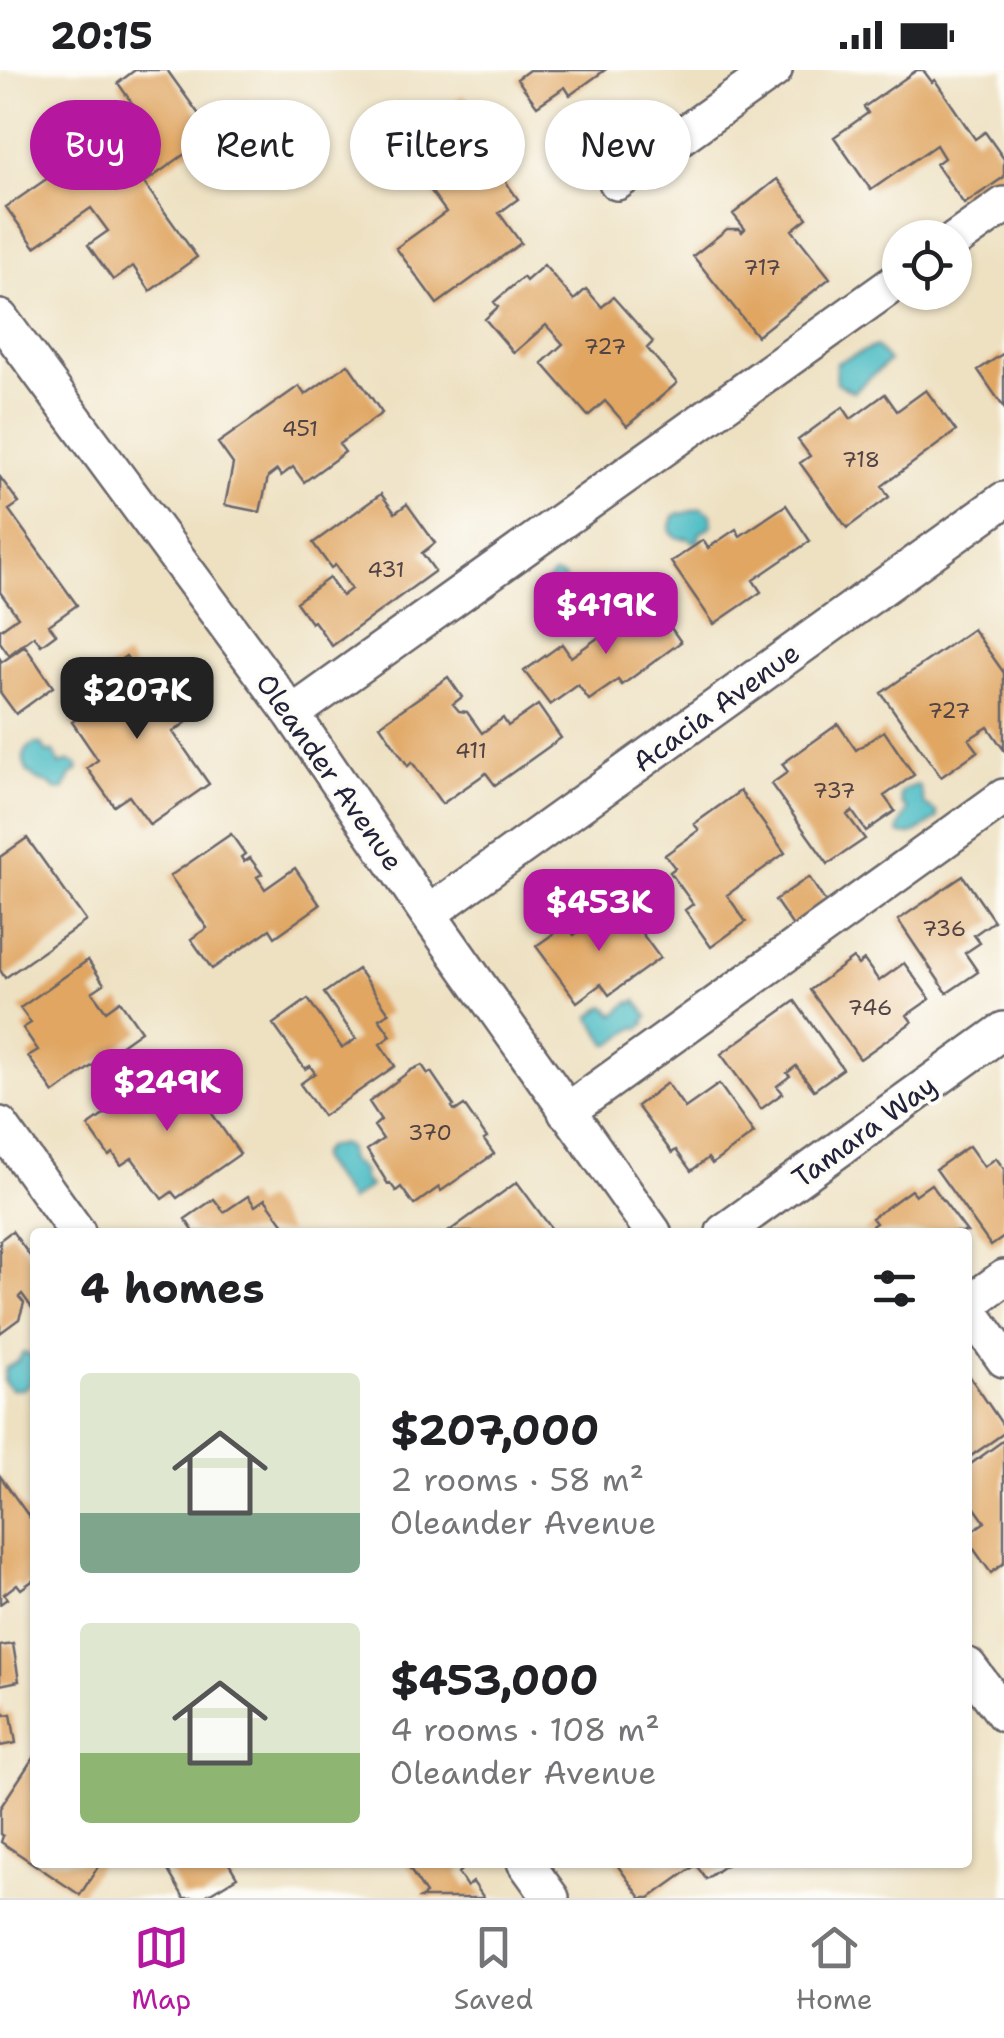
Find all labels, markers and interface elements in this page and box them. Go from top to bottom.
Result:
text: 20:15 [50,10,153,61]
chip: Buy [30,100,161,190]
chip: Rent [181,100,330,190]
chip: Filters [350,100,525,190]
chip: New [545,100,691,190]
map controls [882,220,972,310]
button: locate [882,220,972,310]
house number: 717 [743,253,781,282]
house number: 727 [584,332,626,361]
house number: 451 [282,414,318,443]
house number: 718 [842,445,880,474]
house number: 431 [367,555,405,584]
pin: $419K [536,572,676,657]
text: $419K [556,583,656,626]
street label: Acacia Avenue [625,634,807,780]
pin: $207K [67,657,207,742]
street label: Oleander Avenue [248,666,412,878]
text: $207K [83,668,191,711]
house number: 727 [928,696,970,725]
house number: 411 [455,736,487,765]
house number: 737 [813,776,855,805]
pin: $453K [529,869,669,954]
text: $453K [546,880,652,923]
house number: 736 [922,914,966,943]
house number: 746 [848,993,892,1022]
pin: $249K [97,1049,237,1134]
text: $249K [113,1060,221,1103]
street label: Tamara Way [784,1066,944,1196]
house number: 370 [408,1118,452,1147]
text: 4 homes [80,1260,265,1316]
icon: filters [867,1261,922,1316]
text: $207,000 [390,1402,599,1458]
icon: home [160,1413,280,1533]
text: 2 rooms · 58 m² [390,1458,644,1501]
text: Oleander Avenue [390,1501,656,1544]
text: $453,000 [390,1652,599,1708]
icon: home [160,1663,280,1783]
text: 4 rooms · 108 m² [390,1708,660,1751]
text: Oleander Avenue [390,1751,656,1794]
tab: Map [131,1920,191,2018]
tab: Saved [454,1920,533,2018]
tab: Home [796,1920,873,2018]

